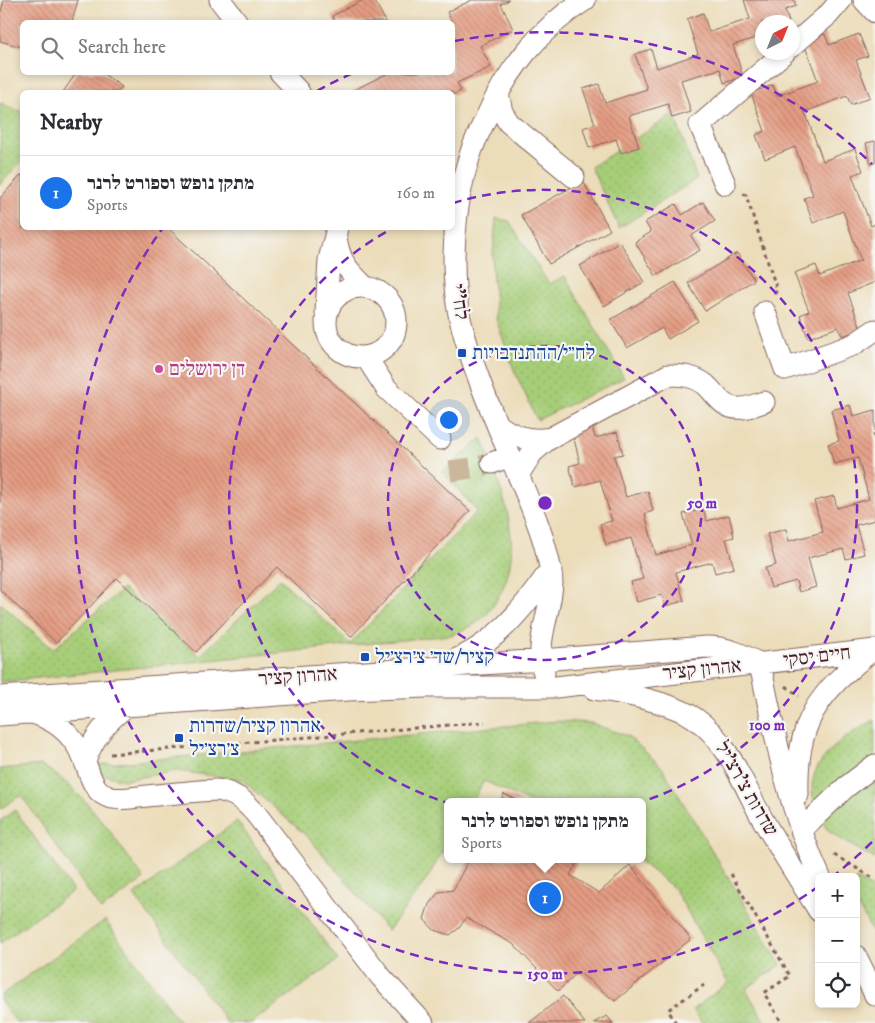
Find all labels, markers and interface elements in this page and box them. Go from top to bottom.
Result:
north arrow [755,15,800,60]
search box [20,20,455,75]
icon: search [38,34,66,62]
text: Search here [78,36,166,59]
text: Nearby [40,110,102,136]
text: מתקן נופש וספורט לרנר [87,172,254,195]
text: 1 [53,183,59,203]
text: 160 m [397,183,435,203]
text: Sports [87,195,128,215]
street label: לח"י [444,282,474,322]
place label: לח״י/ההתנדבויות [472,341,595,366]
marker: לח״י/ההתנדבויות [456,347,468,359]
place label: דן ירושלים [169,357,245,382]
marker: דן ירושלים [153,363,165,375]
your location [436,407,462,433]
centre of rings [536,494,554,512]
text: 50 m [686,494,718,513]
street label: חיים יסקי [782,640,852,674]
place label: קציר/שד׳ צ׳רצ׳יל [375,645,494,670]
marker: קציר/שד׳ צ׳רצ׳יל [359,651,371,663]
street label: אהרון קציר [661,653,743,687]
street label: אהרון קציר [258,662,338,692]
place label: אהרון קציר/שדרות צ׳רצ׳יל [189,714,321,762]
text: 100 m [749,716,786,735]
marker: אהרון קציר/שדרות צ׳רצ׳יל [173,732,185,744]
street label: שדרות צ'רצ'יל [709,737,783,841]
popup [444,798,646,863]
text: מתקן נופש וספורט לרנר [461,810,629,833]
text: Sports [461,833,502,853]
map controls [815,873,860,1008]
button: + [815,873,860,918]
pin: 1 [529,879,561,917]
button: − [815,918,860,963]
button: locate [815,963,860,1008]
text: 150 m [527,965,563,984]

